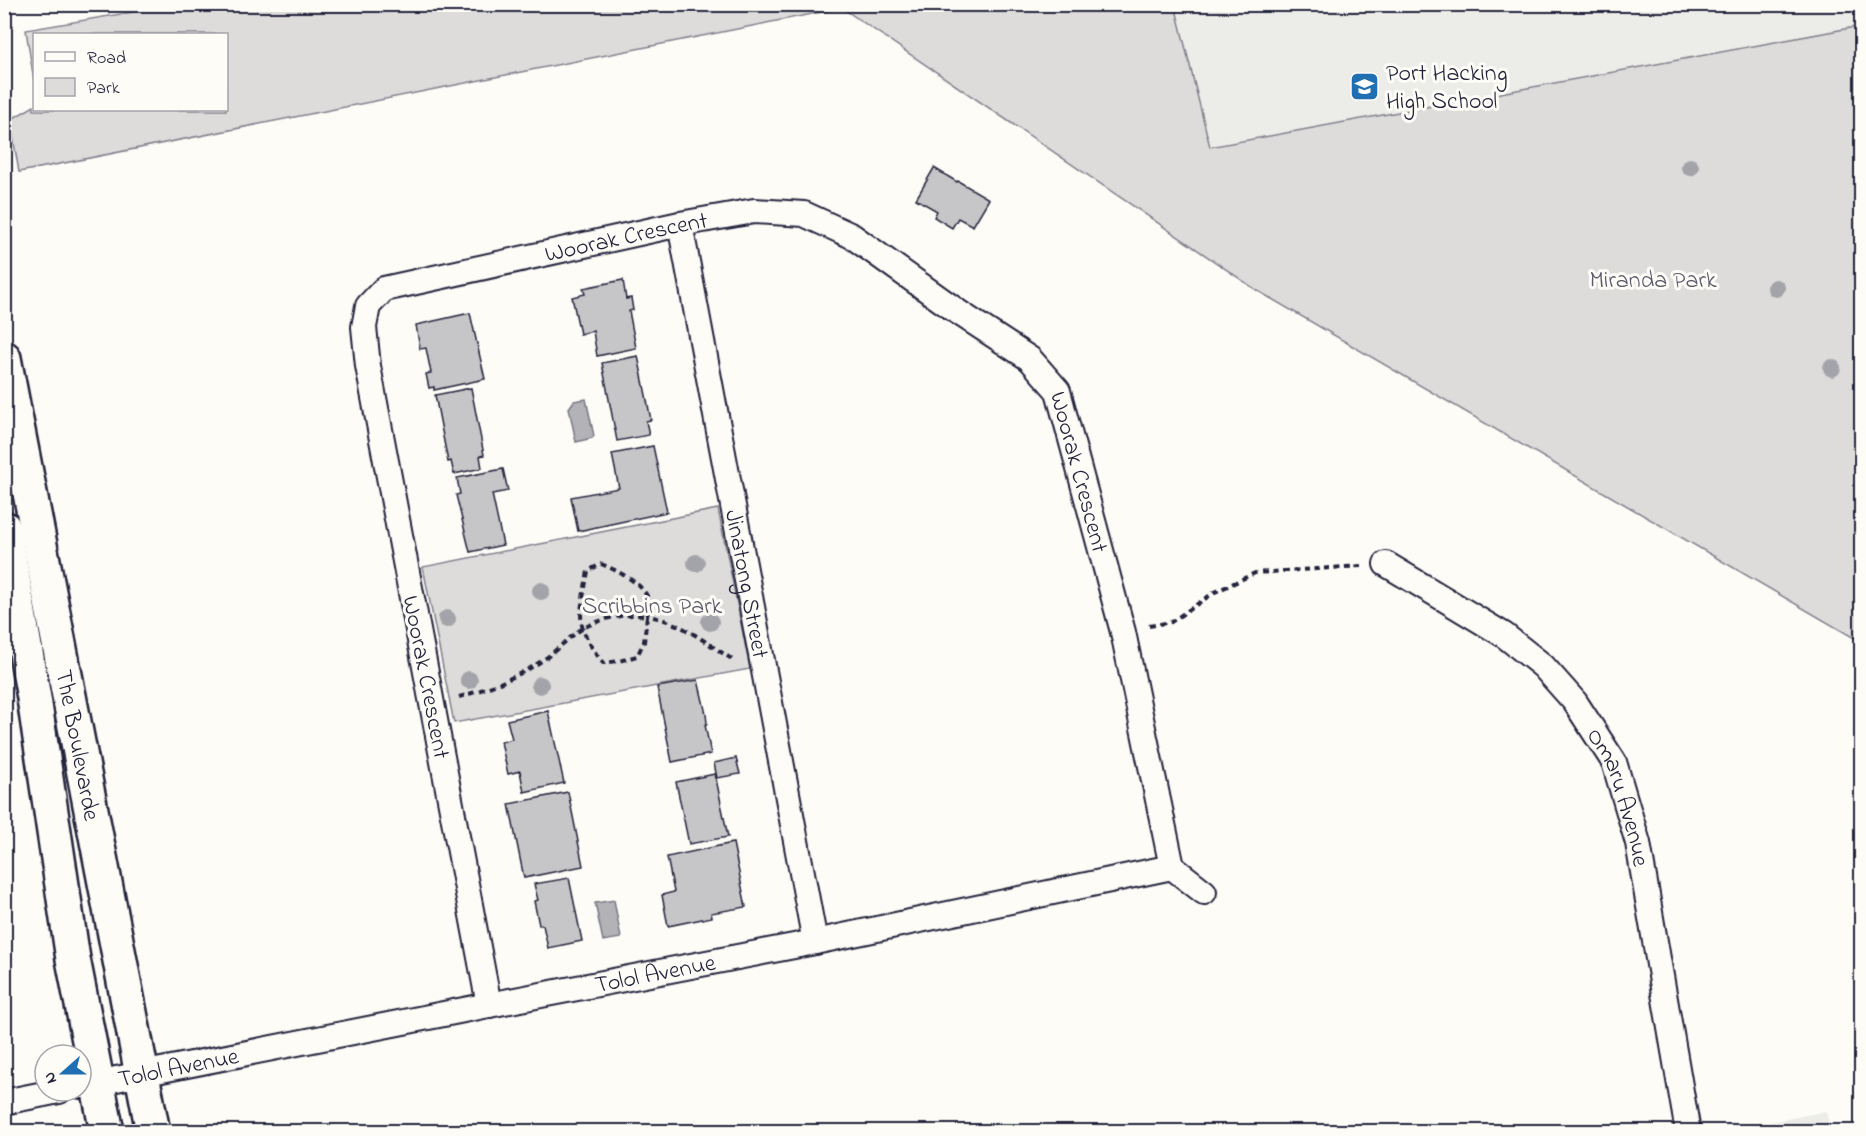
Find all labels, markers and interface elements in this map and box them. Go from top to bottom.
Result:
legend [33,33,228,111]
text: Road [87,46,126,72]
place label: Port Hacking High School [1386,57,1507,120]
school or university icon: Port Hacking High School [1349,70,1381,102]
text: Park [87,76,120,102]
street label: Woorak Crescent [542,204,710,273]
park label: Miranda Park [1590,264,1717,299]
street label: Woorak Crescent [1039,388,1116,557]
street label: Jinatong Street [714,507,776,661]
park label: Scribbins Park [582,590,723,625]
street label: Woorak Crescent [392,593,458,762]
street label: The Boulevarde [44,667,108,824]
street label: Omaru Avenue [1576,722,1657,870]
street label: Tolol Avenue [592,947,719,1004]
street label: Tolol Avenue [115,1040,242,1098]
north arrow [33,1043,93,1103]
text: N [38,1068,64,1087]

